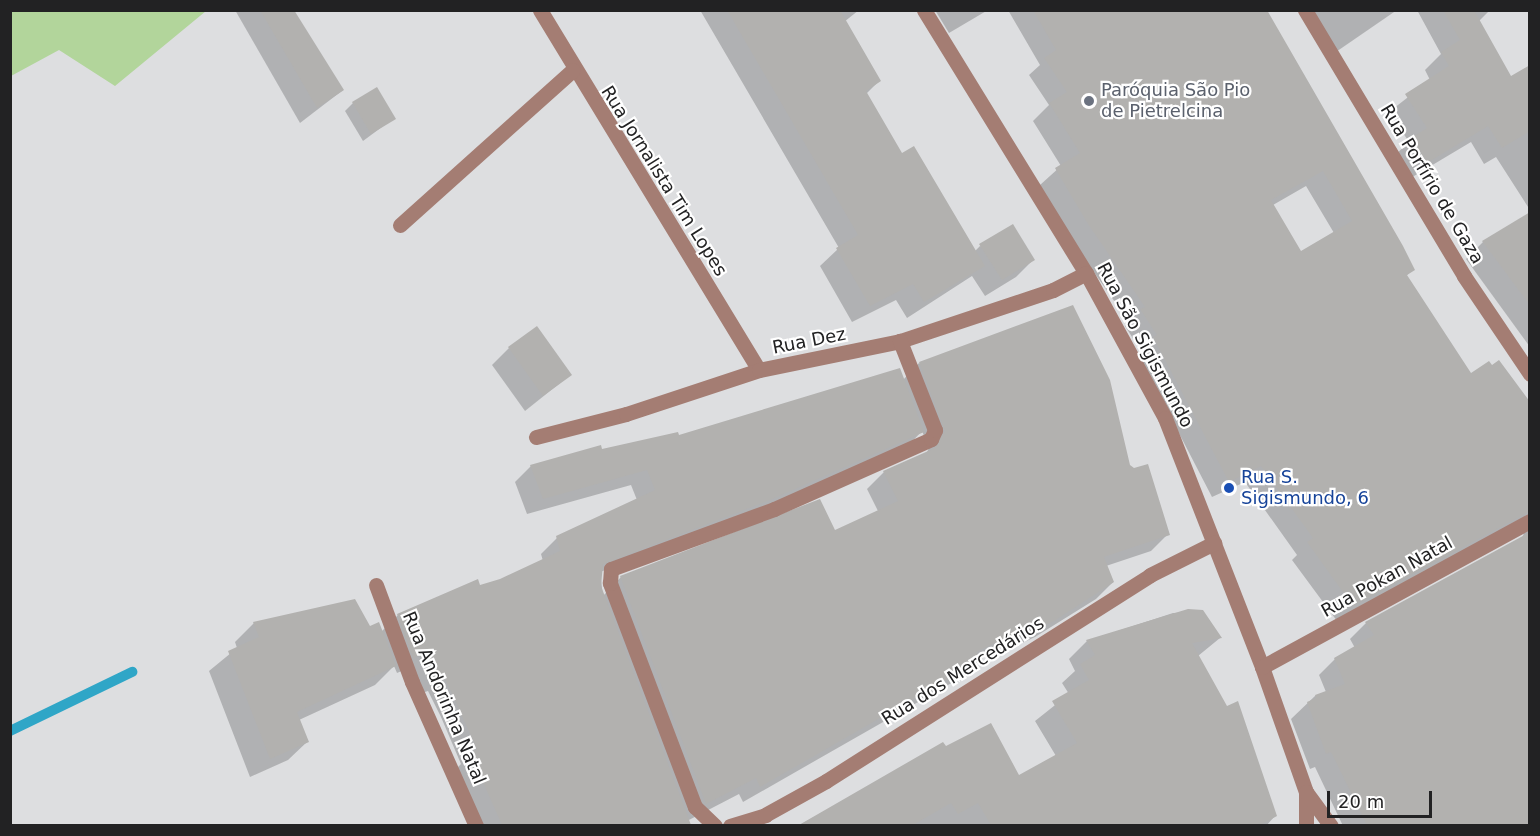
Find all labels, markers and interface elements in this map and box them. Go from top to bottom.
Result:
place label: Paróquia São Pio de Pietrelcina [1101,80,1250,122]
street label: Rua Jornalista Tim Lopes [596,82,732,280]
marker: Paróquia São Pio de Pietrelcina [1082,94,1096,108]
street label: Rua Porfírio de Gaza [1376,100,1488,268]
street label: Rua São Sigismundo [1092,259,1198,431]
street label: Rua Dez [771,323,847,359]
place label: Rua S. Sigismundo, 6 [1241,467,1369,510]
marker: Rua S. Sigismundo, 6 [1222,481,1236,495]
street label: Rua Pokan Natal [1318,532,1456,622]
street label: Rua Andorinha Natal [398,608,490,788]
street label: Rua dos Mercedários [878,612,1048,730]
scale bar [1330,779,1435,817]
text: 20 m [1338,791,1384,812]

